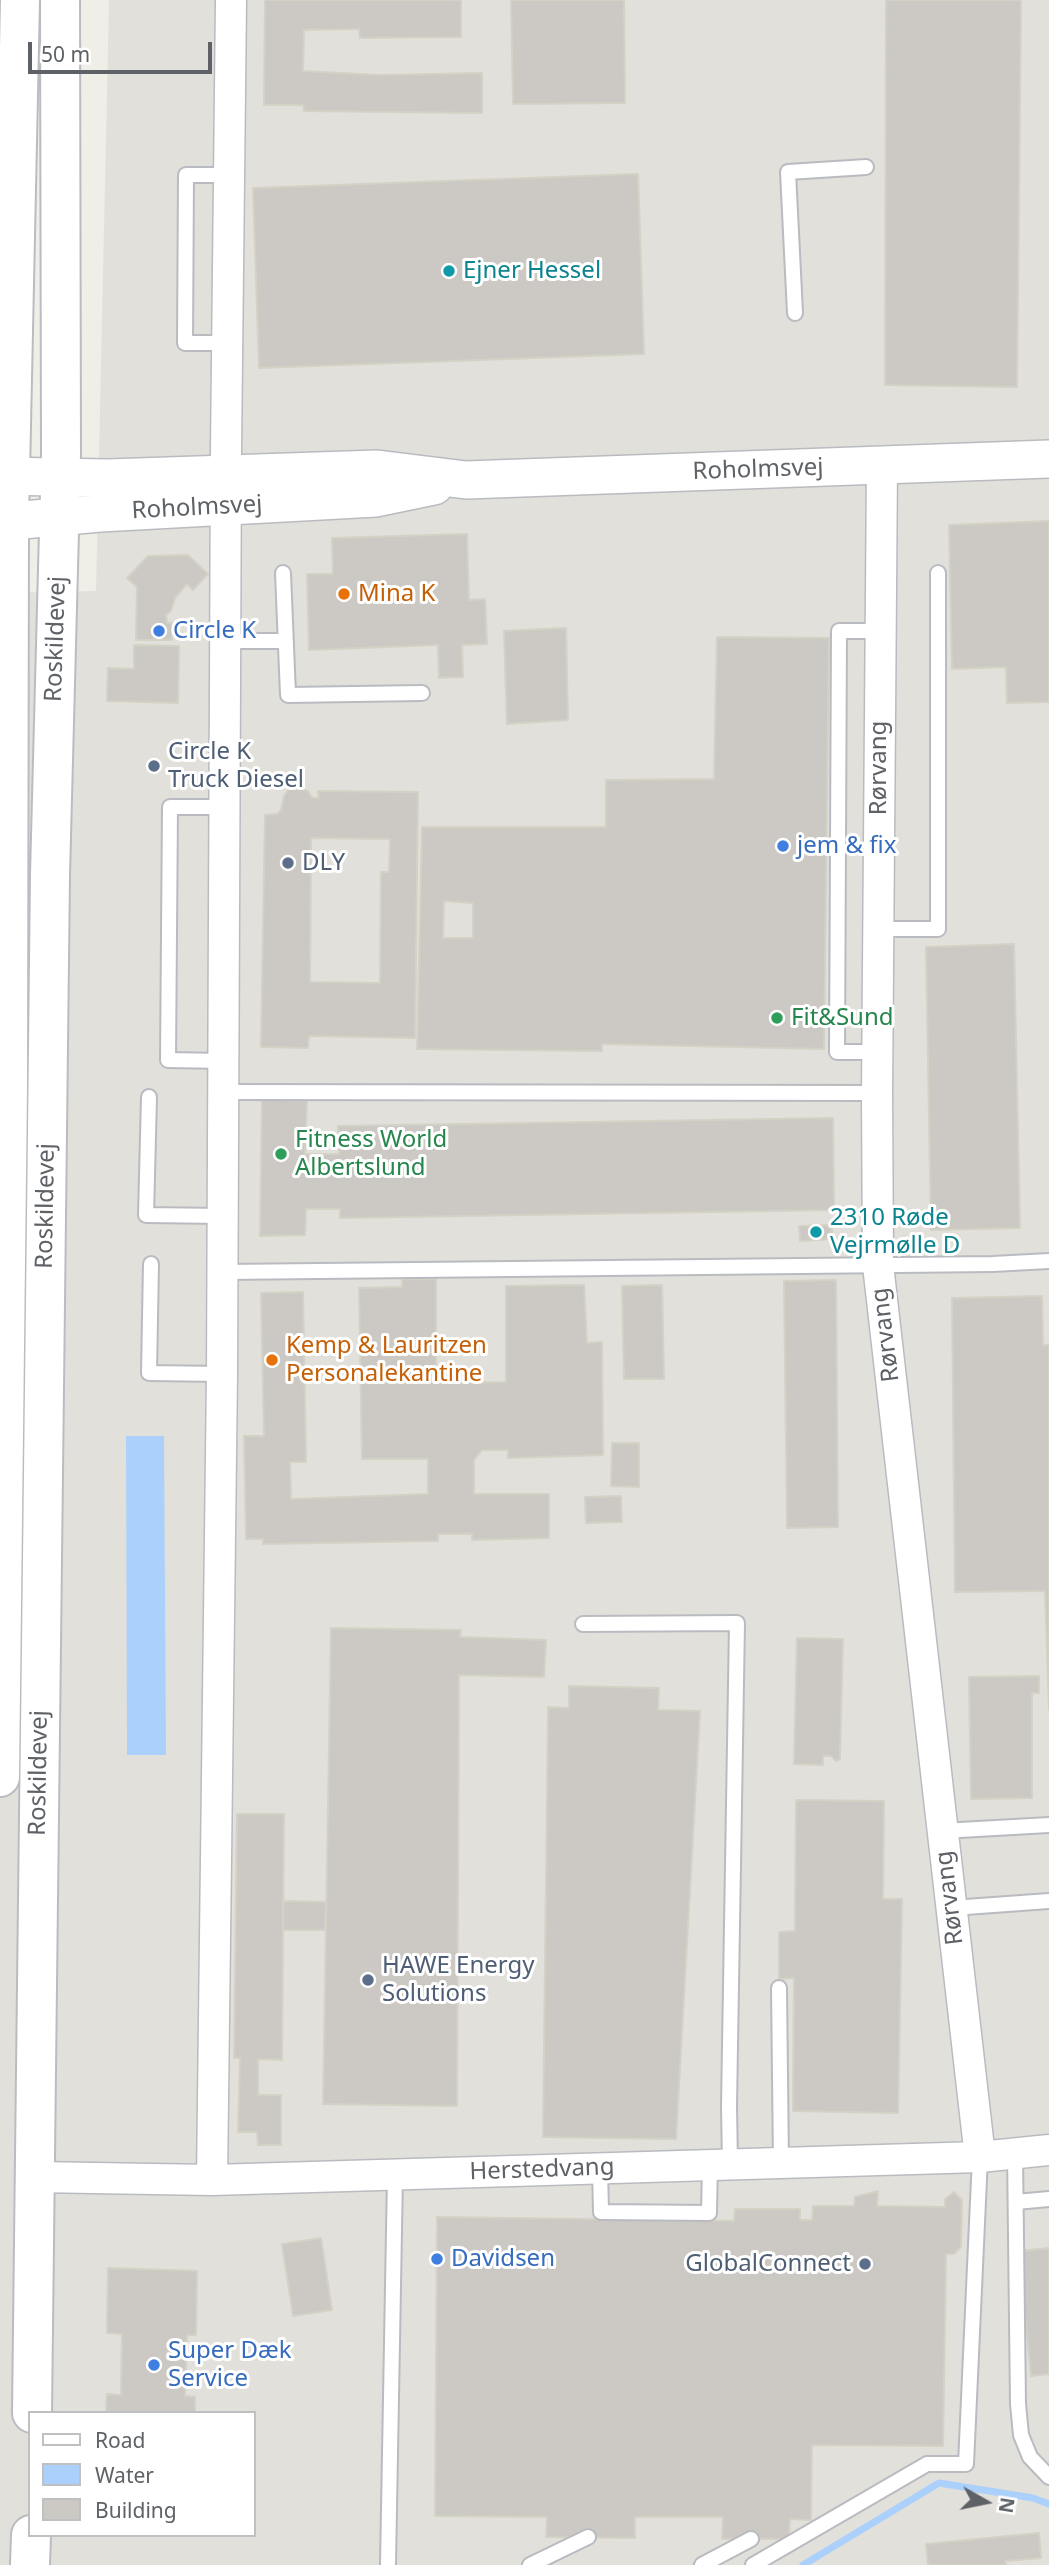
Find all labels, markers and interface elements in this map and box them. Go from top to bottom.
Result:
scale bar [32,28,215,72]
text: 50 m [41,40,90,68]
place label: Ejner Hessel [463,257,601,285]
marker: Ejner Hessel [441,263,457,279]
street label: Roholmsvej [692,453,824,487]
street label: Roholmsvej [131,490,263,526]
street label: Roskildevej [39,576,73,702]
place label: Mina K [358,580,435,608]
marker: Mina K [336,586,352,602]
place label: Circle K [173,617,256,645]
marker: Circle K [151,623,167,639]
street label: Rørvang [865,721,893,815]
place label: Circle K Truck Diesel [168,738,304,794]
marker: Circle K Truck Diesel [146,758,162,774]
place label: jem & fix [797,832,896,860]
marker: jem & fix [775,838,791,854]
place label: DLY [302,849,345,877]
marker: DLY [280,855,296,871]
place label: Fit&Sund [791,1004,893,1032]
marker: Fit&Sund [769,1010,785,1026]
place label: Fitness World Albertslund [295,1126,447,1182]
street label: Roskildevej [31,1143,61,1269]
marker: Fitness World Albertslund [273,1146,289,1162]
place label: 2310 Røde Vejrmølle D [830,1204,960,1260]
marker: 2310 Røde Vejrmølle D [808,1224,824,1240]
street label: Rørvang [866,1286,906,1384]
place label: Kemp & Lauritzen Personalekantine [286,1332,487,1388]
marker: Kemp & Lauritzen Personalekantine [264,1352,280,1368]
street label: Roskildevej [24,1710,54,1836]
street label: Rørvang [930,1849,970,1947]
place label: HAWE Energy Solutions [382,1952,534,2008]
marker: HAWE Energy Solutions [360,1972,376,1988]
street label: Herstedvang [469,2153,615,2187]
place label: Davidsen [451,2245,555,2273]
place label: GlobalConnect [685,2250,851,2278]
marker: Davidsen [429,2251,445,2267]
marker: GlobalConnect [857,2256,873,2272]
place label: Super Dæk Service [168,2337,292,2393]
marker: Super Dæk Service [146,2357,162,2373]
legend [28,2411,256,2537]
text: Road [95,2426,145,2454]
text: Water [95,2461,154,2489]
north arrow [951,2467,1021,2537]
text: Building [95,2496,177,2524]
text: N [993,2496,1021,2515]

